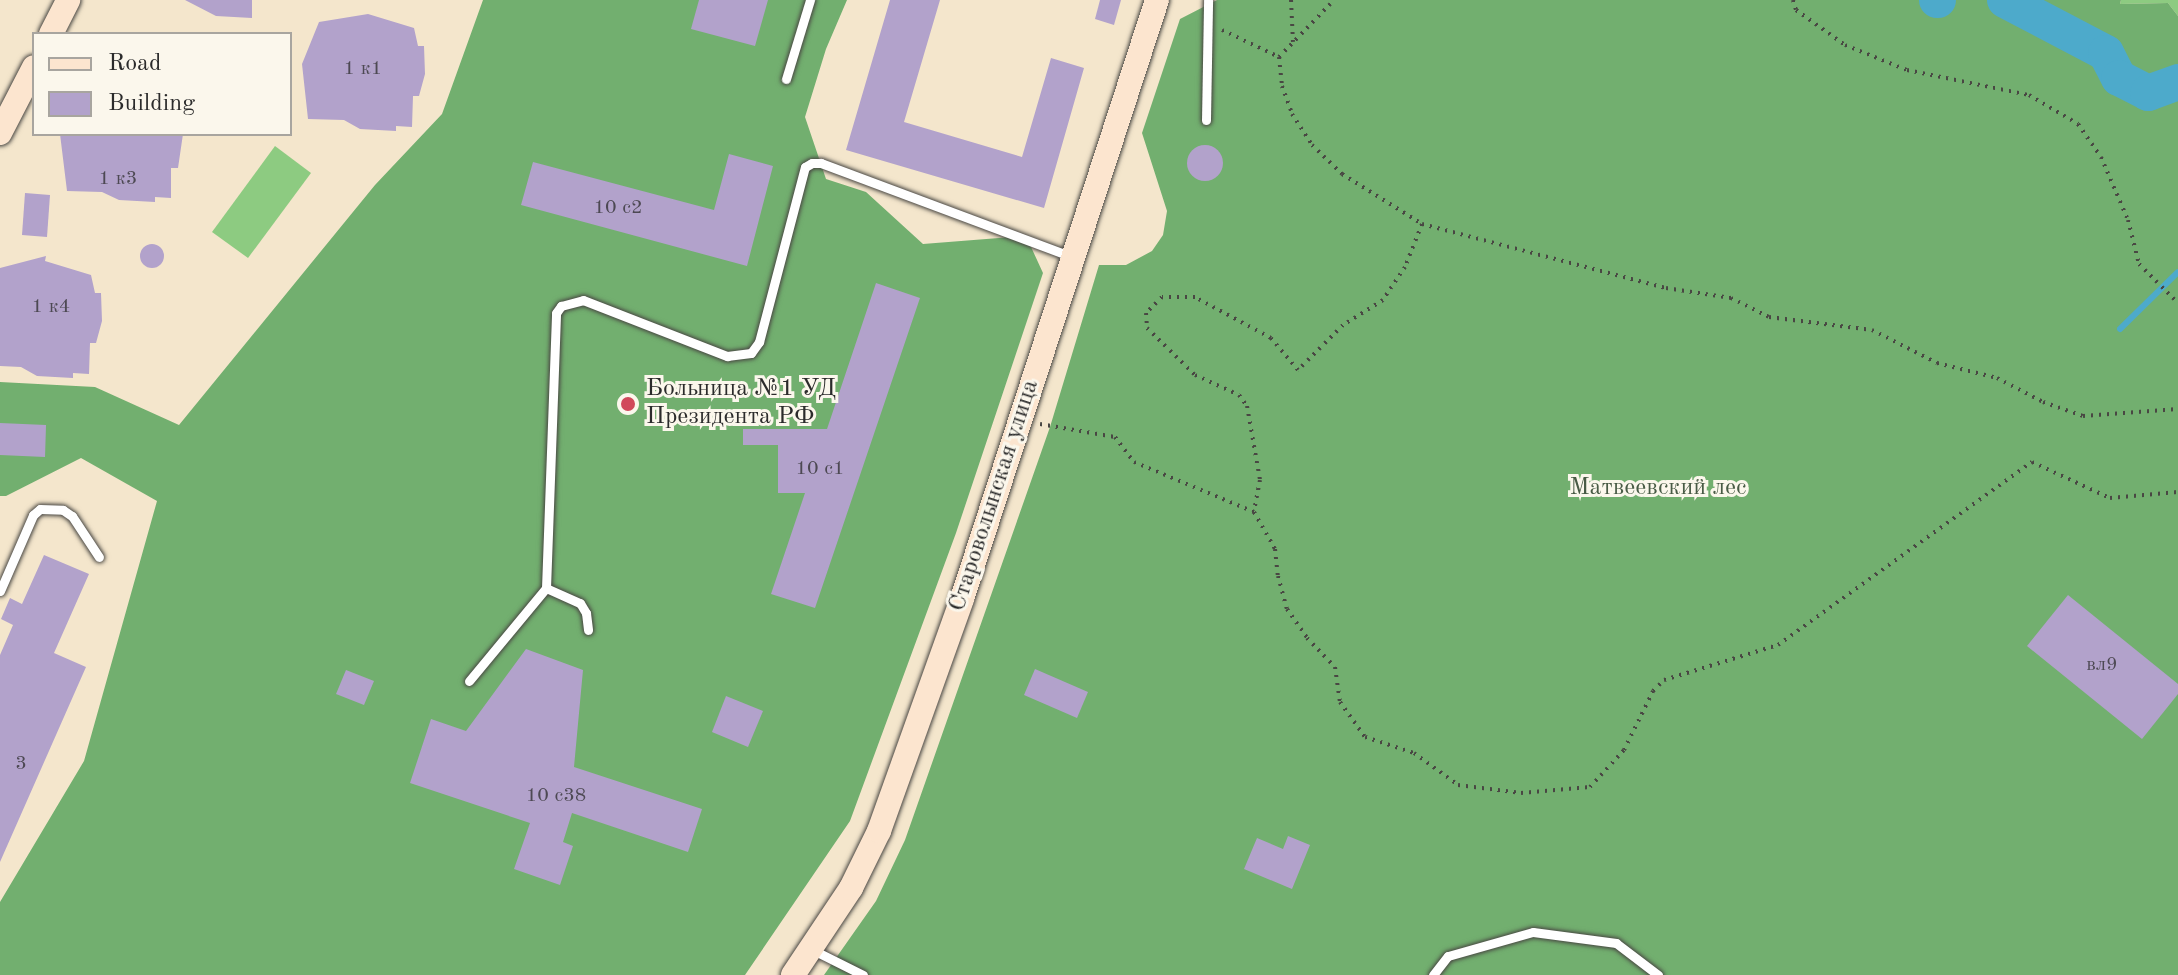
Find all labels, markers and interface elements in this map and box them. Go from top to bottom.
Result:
legend [32,32,292,136]
text: Road [108,52,161,76]
house number: 1 к1 [344,57,382,81]
text: Building [108,92,195,116]
house number: 1 к3 [99,167,137,191]
house number: 10 с2 [593,196,643,220]
house number: 1 к4 [32,295,70,319]
place label: Больница №1 УД Президента РФ [646,376,836,432]
street label: Староволынская улица [944,377,1046,615]
marker: Больница №1 УД Президента РФ [617,393,639,415]
house number: 10 с1 [795,457,845,481]
park label: Матвеевский лес [1569,475,1747,503]
house number: вл9 [2086,653,2118,677]
house number: 3 [15,752,27,776]
house number: 10 с38 [526,784,586,808]

